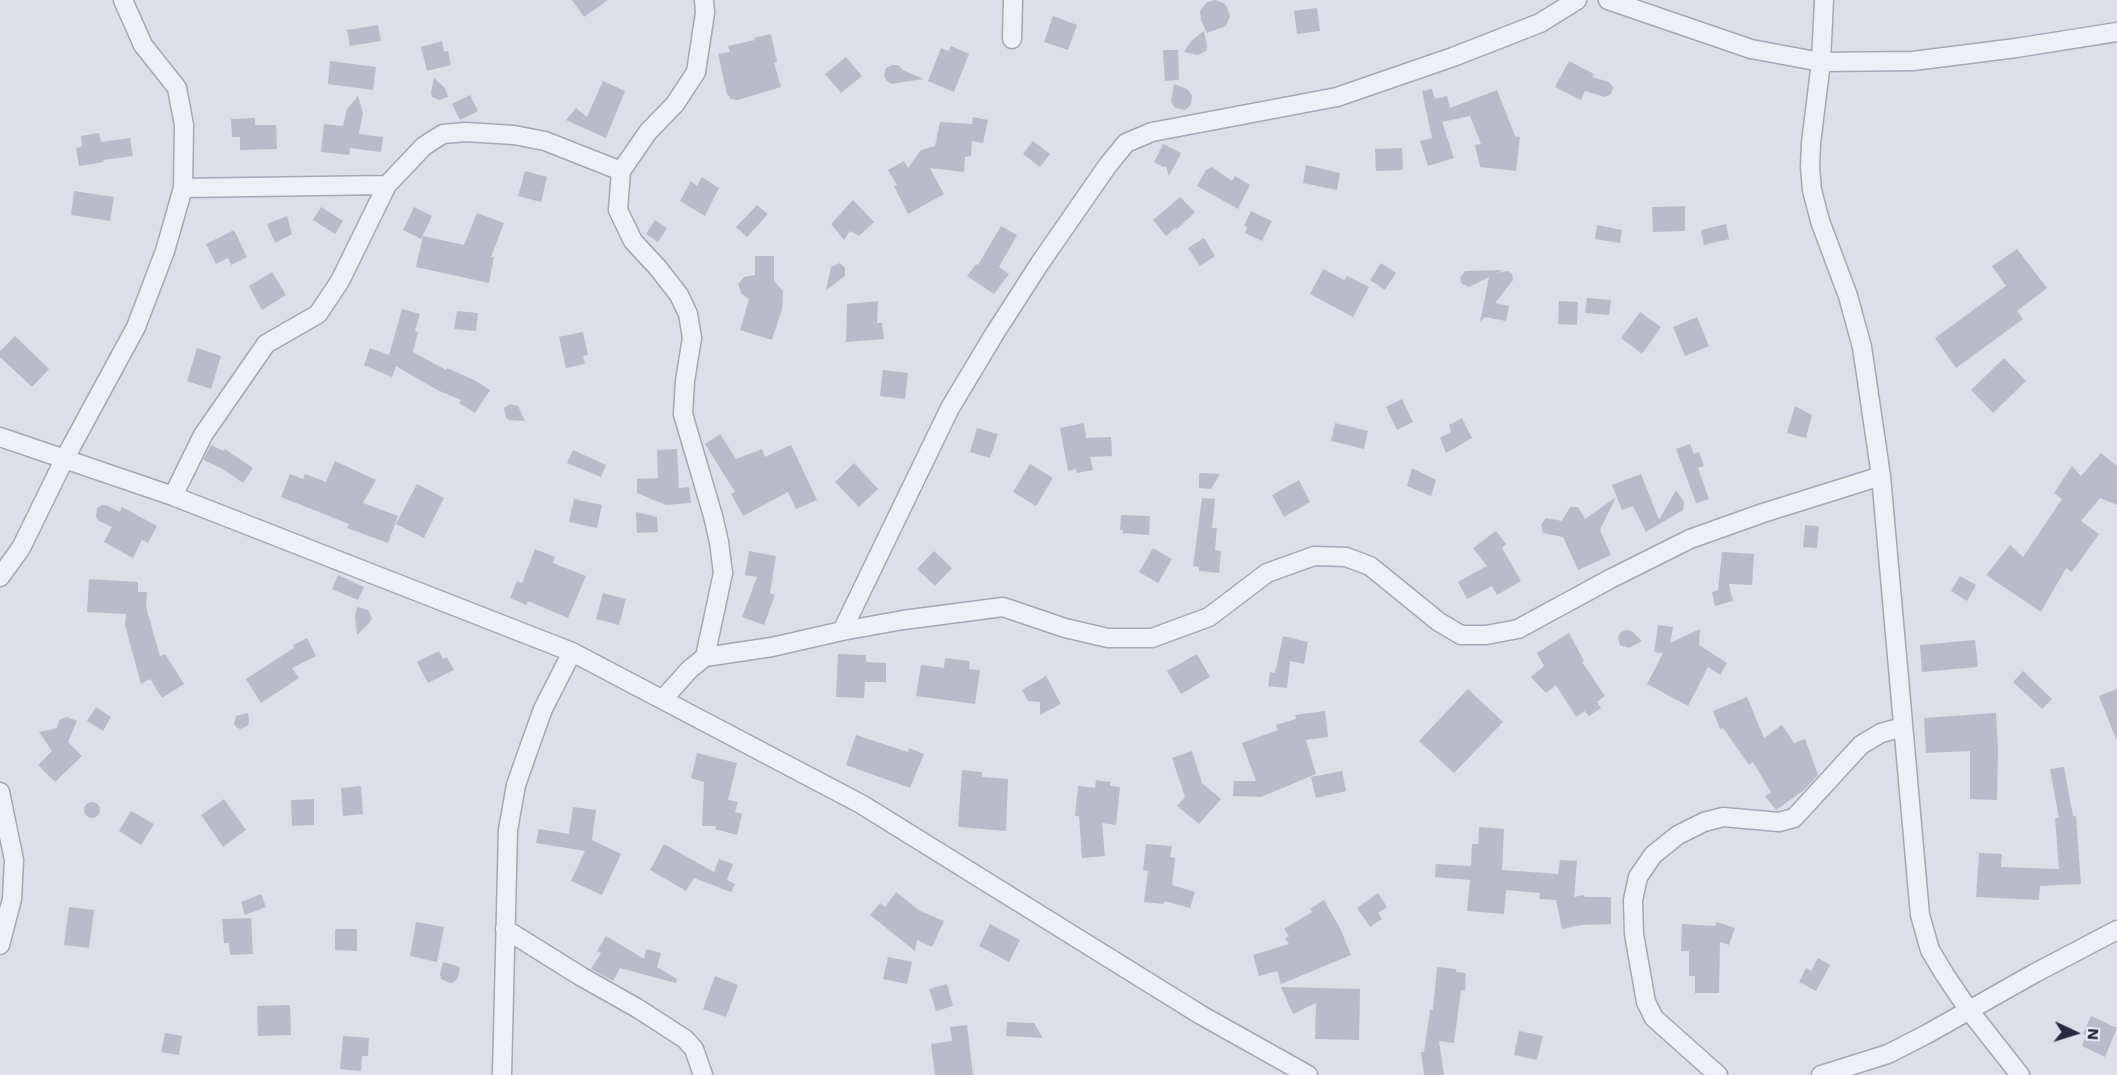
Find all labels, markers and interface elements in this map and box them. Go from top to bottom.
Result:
north arrow [2045,1003,2105,1063]
text: N [2084,1028,2103,1041]

